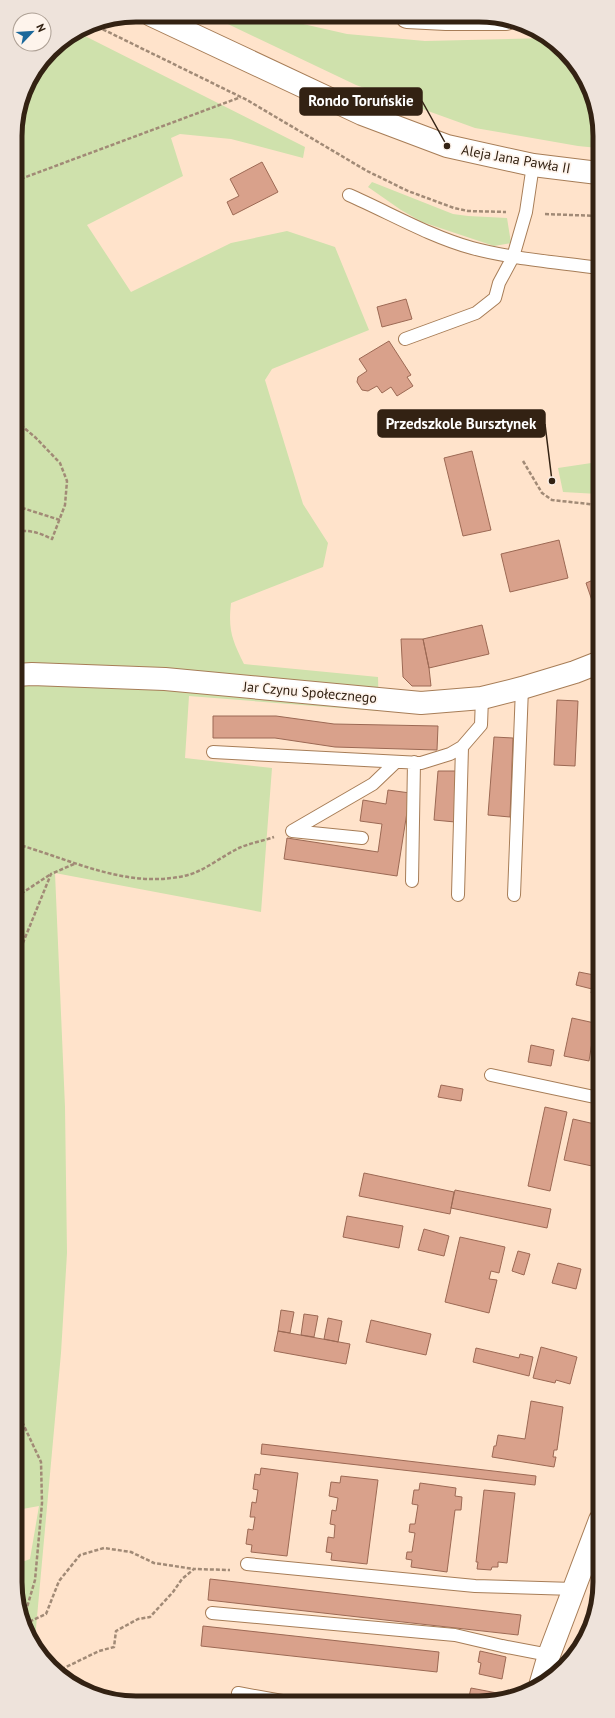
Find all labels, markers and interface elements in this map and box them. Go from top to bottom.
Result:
north arrow [12,12,52,52]
text: N [33,22,49,34]
callout: Rondo Toruńskie [300,88,422,115]
text: Rondo Toruńskie [308,91,414,110]
street label: Aleja Jana Pawła II [460,141,572,177]
callout: Przedszkole Bursztynek [378,410,545,437]
text: Przedszkole Bursztynek [386,414,537,433]
street label: Jar Czynu Społecznego [241,677,378,707]

